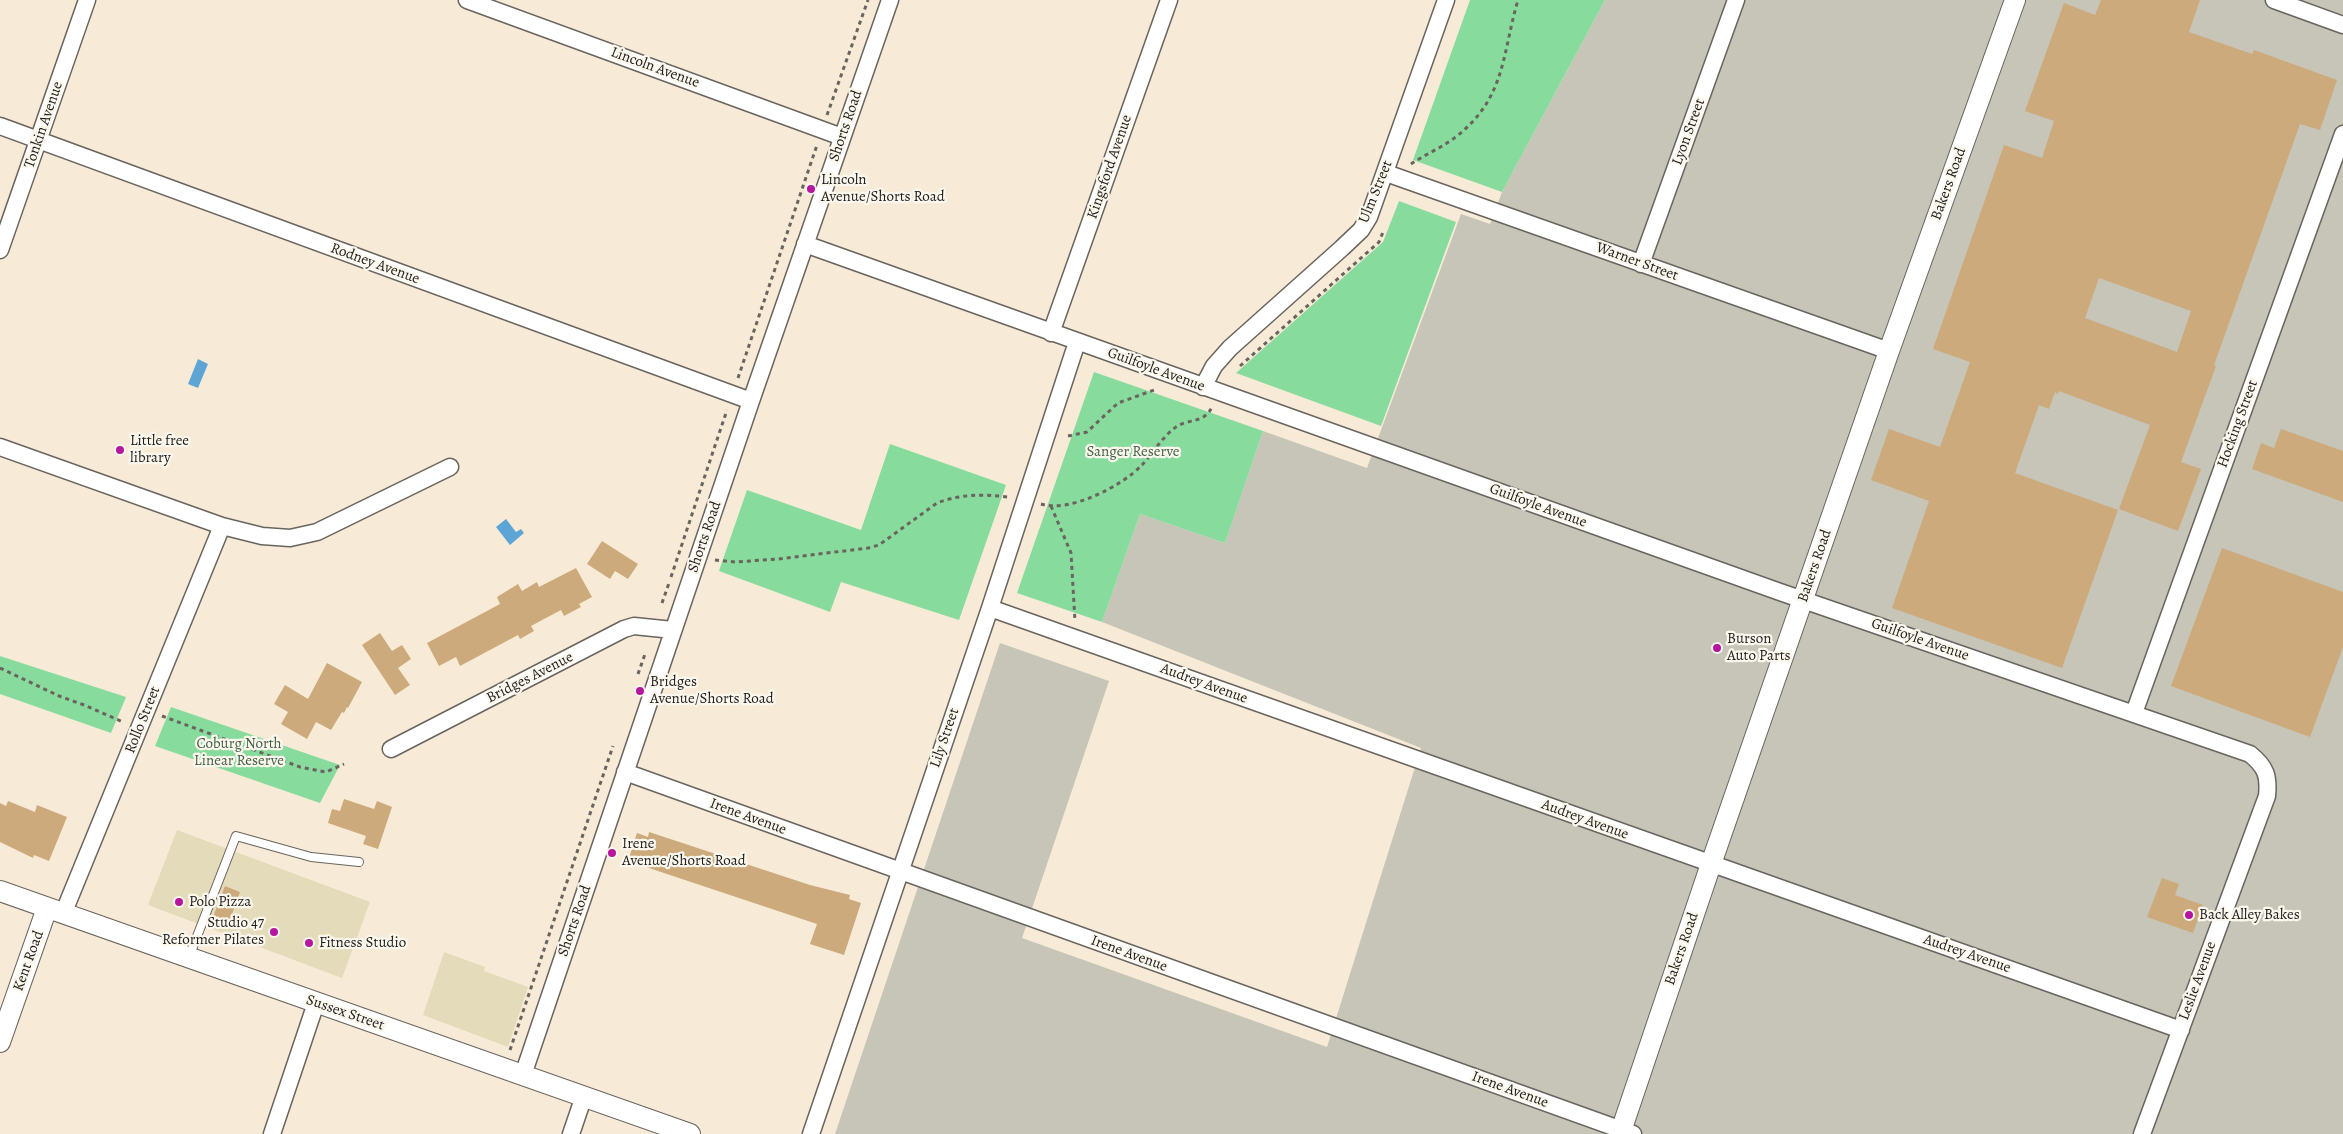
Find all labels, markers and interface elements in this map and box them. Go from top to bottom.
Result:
street label: Lincoln Avenue [608,44,702,92]
street label: Tonkin Avenue [21,79,67,171]
street label: Shorts Road [825,88,867,164]
street label: Lyon Street [1669,96,1709,168]
street label: Kingsford Avenue [1084,113,1136,221]
street label: Bakers Road [1928,145,1970,223]
street label: Ulm Street [1355,158,1397,226]
place label: Lincoln Avenue/Shorts Road [821,171,945,206]
marker: Lincoln Avenue/Shorts Road [805,183,817,195]
street label: Warner Street [1593,239,1681,285]
street label: Rodney Avenue [328,240,422,288]
street label: Guilfoyle Avenue [1105,344,1207,396]
street label: Hocking Street [2214,378,2262,470]
place label: Little free library [130,432,189,467]
park label: Sanger Reserve [1086,443,1180,461]
marker: Little free library [114,444,126,456]
street label: Guilfoyle Avenue [1487,480,1589,532]
street label: Shorts Road [684,499,726,575]
street label: Bakers Road [1794,527,1836,605]
street label: Guilfoyle Avenue [1869,615,1971,665]
place label: Burson Auto Parts [1727,630,1791,665]
marker: Burson Auto Parts [1711,642,1723,654]
street label: Bridges Avenue [484,648,576,708]
street label: Audrey Avenue [1158,660,1250,708]
place label: Bridges Avenue/Shorts Road [650,673,774,708]
street label: Rollo Street [121,684,165,756]
marker: Bridges Avenue/Shorts Road [634,685,646,697]
street label: Lily Street [926,706,964,770]
park label: Coburg North Linear Reserve [194,735,284,770]
street label: Irene Avenue [707,795,789,839]
street label: Audrey Avenue [1539,796,1631,844]
place label: Irene Avenue/Shorts Road [622,835,746,870]
marker: Irene Avenue/Shorts Road [606,847,618,859]
street label: Shorts Road [554,883,596,959]
place label: Polo Pizza [189,893,251,911]
marker: Polo Pizza [173,896,185,908]
place label: Back Alley Bakes [2199,906,2300,924]
marker: Back Alley Bakes [2183,909,2195,921]
street label: Bakers Road [1661,910,1703,988]
place label: Studio 47 Reformer Pilates [162,914,264,949]
marker: Studio 47 Reformer Pilates [268,926,280,938]
street label: Kent Road [10,928,48,994]
street label: Audrey Avenue [1921,931,2013,977]
street label: Irene Avenue [1088,932,1170,976]
place label: Fitness Studio [319,934,406,952]
marker: Fitness Studio [303,937,315,949]
street label: Leslie Avenue [2175,939,2221,1023]
street label: Sussex Street [304,991,386,1035]
street label: Irene Avenue [1469,1068,1551,1112]

